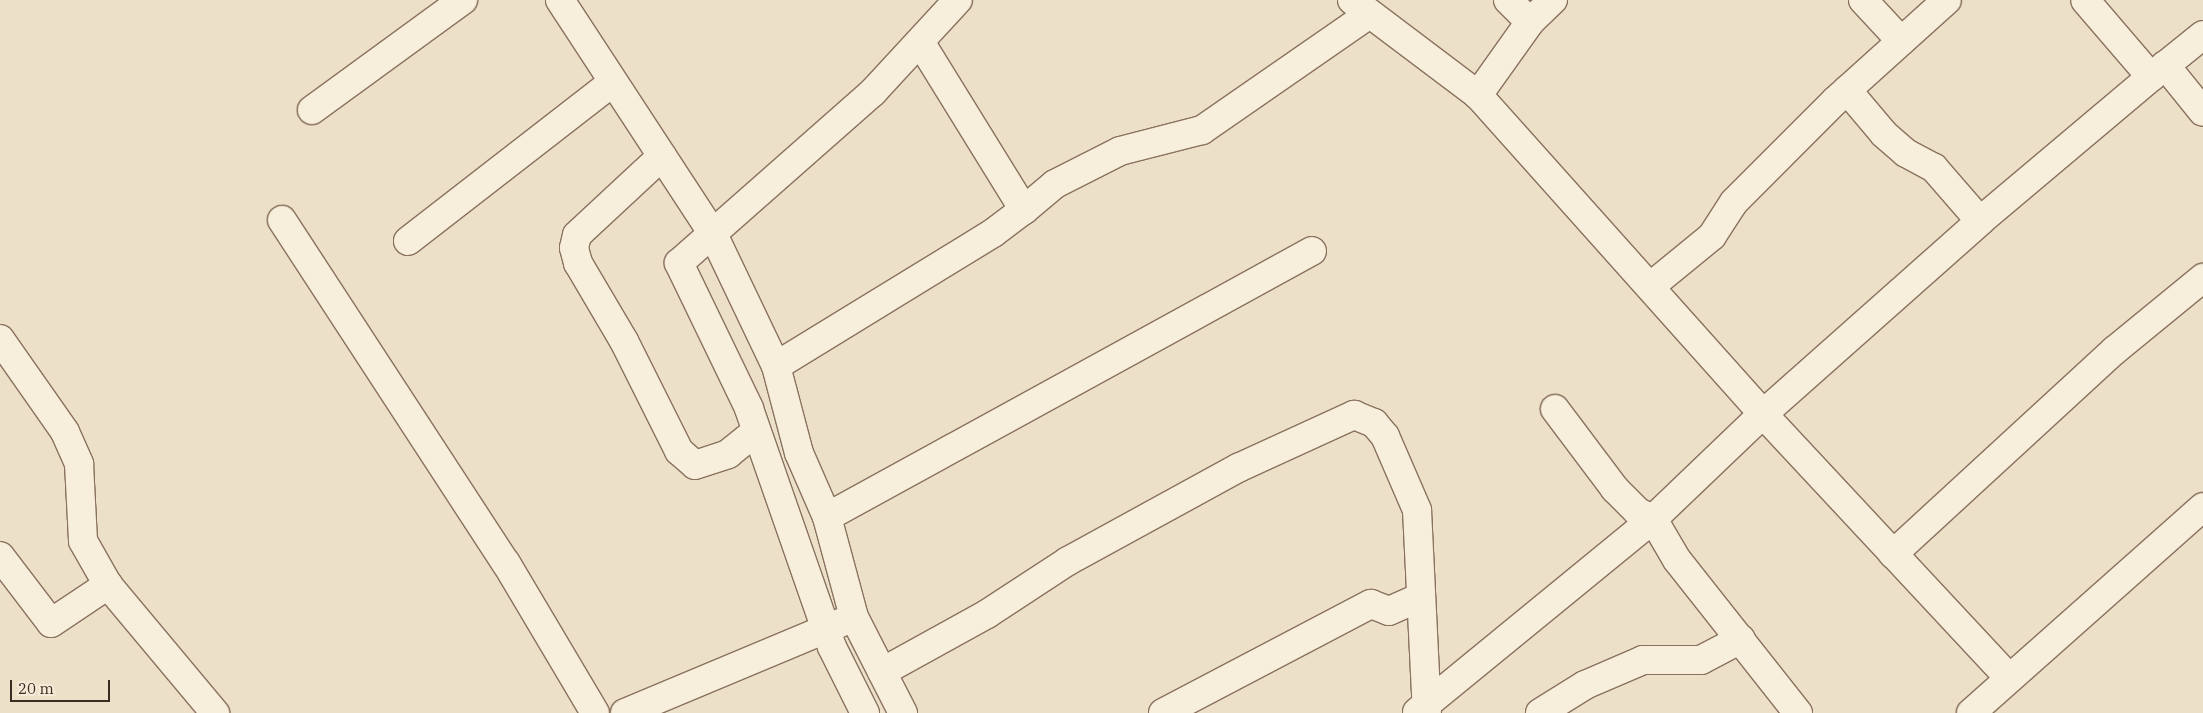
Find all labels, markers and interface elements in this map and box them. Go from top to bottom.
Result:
scale bar [12,670,112,702]
text: 20 m [18,679,54,698]

